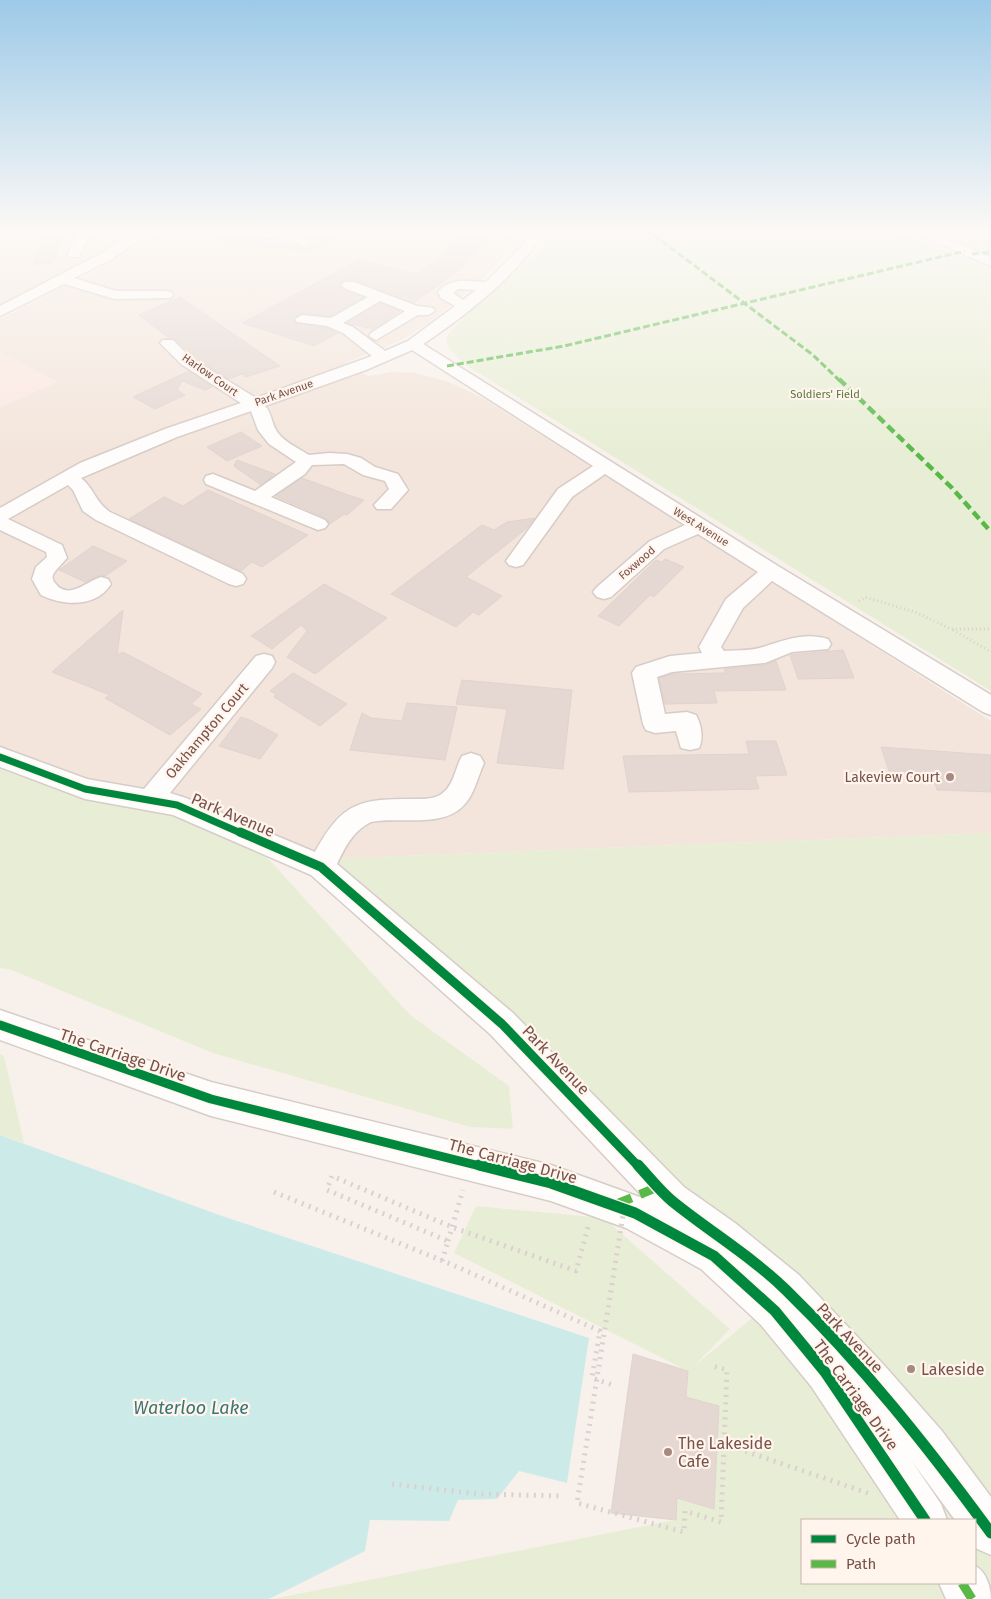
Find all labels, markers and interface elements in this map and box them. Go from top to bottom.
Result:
street label: Harlow Court [180,351,240,399]
street label: Park Avenue [253,377,315,409]
park label: Soldiers' Field [790,388,860,401]
street label: West Avenue [671,505,731,549]
street label: Foxwood [616,544,658,582]
street label: Oakhampton Court [162,679,253,782]
place label: Lakeview Court [844,769,941,786]
marker: Lakeview Court [944,771,956,783]
street label: Park Avenue [188,789,278,841]
street label: Park Avenue [518,1021,594,1099]
street label: The Carriage Drive [57,1025,189,1085]
street label: The Carriage Drive [447,1135,579,1187]
street label: Park Avenue [813,1299,887,1377]
street label: The Carriage Drive [809,1336,903,1454]
place label: Lakeside [921,1360,985,1379]
marker: Lakeside [905,1363,917,1375]
water label: Waterloo Lake [133,1397,249,1419]
place label: The Lakeside Cafe [678,1434,772,1471]
marker: The Lakeside Cafe [662,1446,674,1458]
legend [801,1519,976,1584]
text: Cycle path [846,1530,916,1548]
text: Path [846,1555,876,1573]

